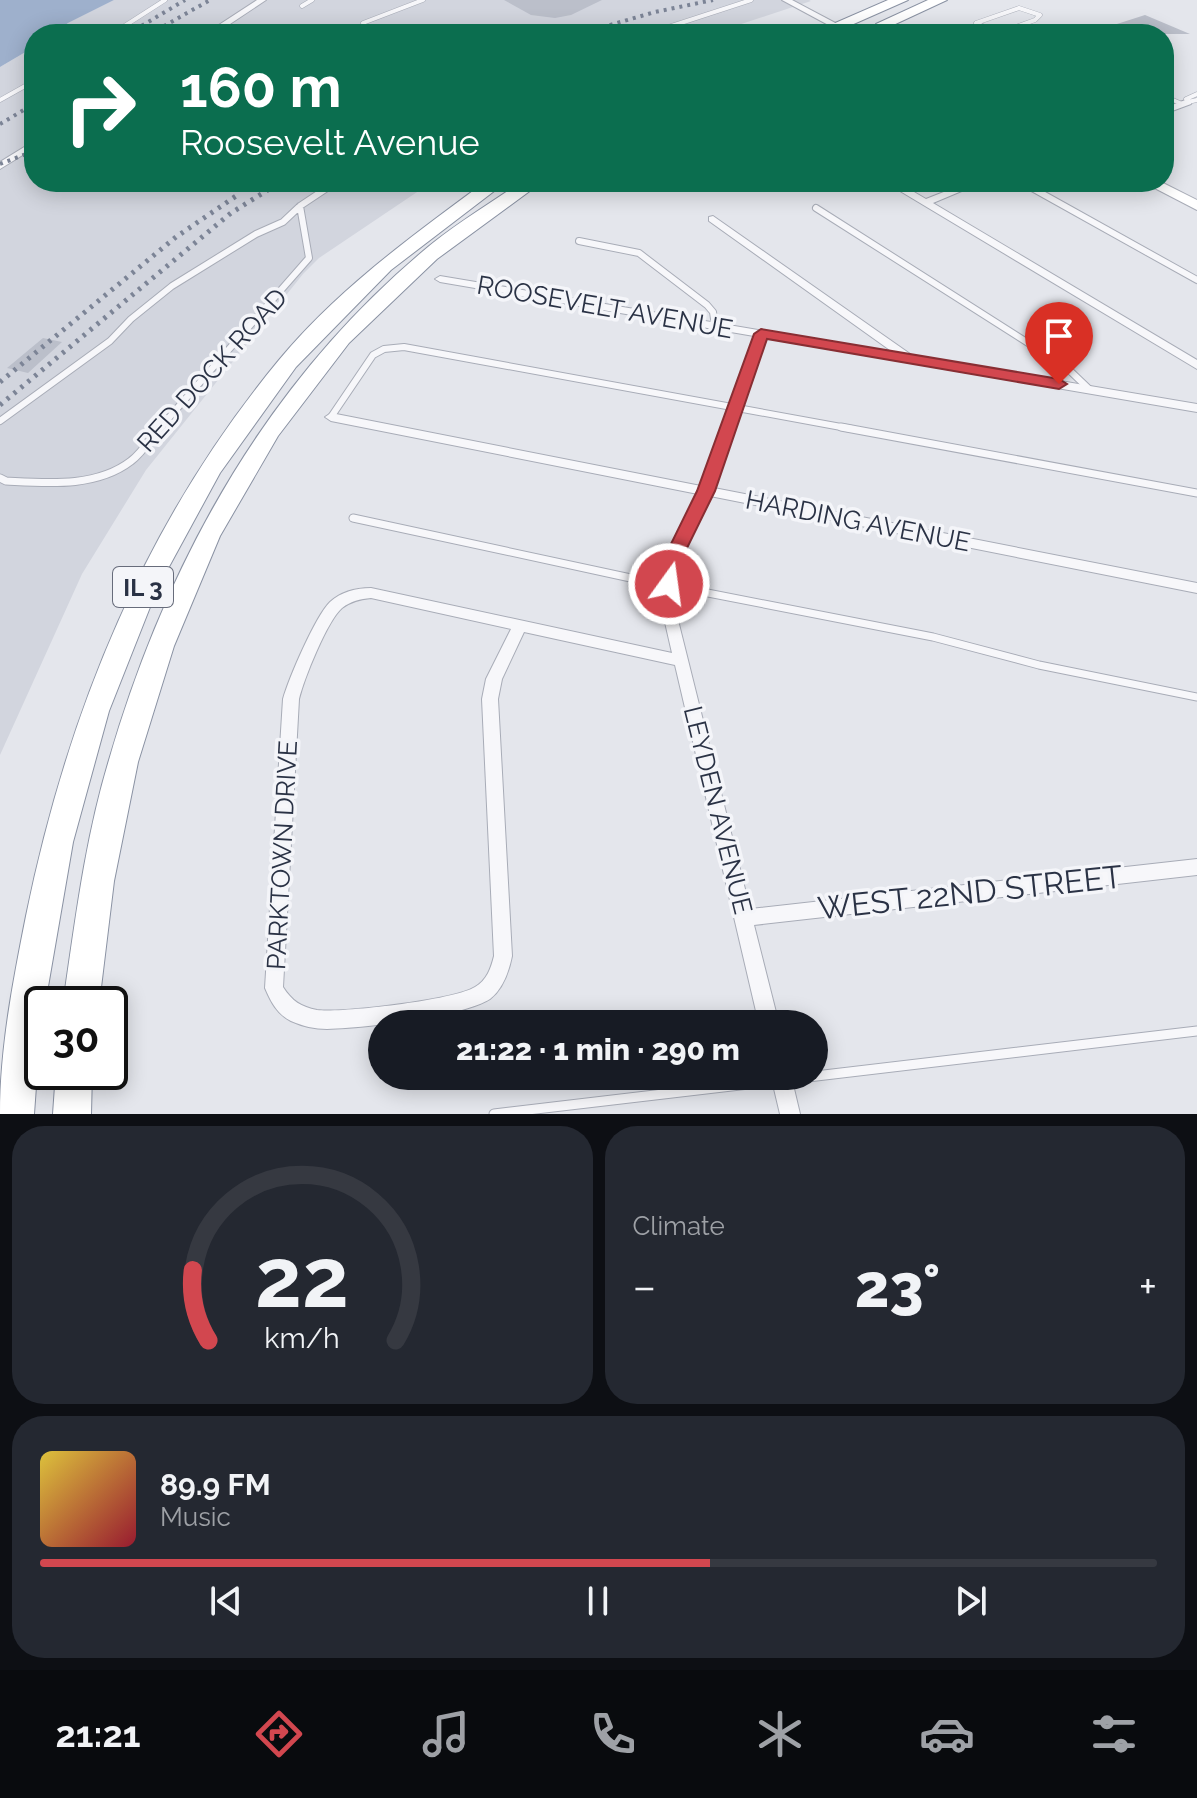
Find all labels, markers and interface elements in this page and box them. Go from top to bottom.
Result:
text: 160 m [180,54,342,120]
icon: right [48,56,152,160]
text: Roosevelt Avenue [180,121,480,163]
street label: ROOSEVELT AVENUE [475,270,735,344]
street label: RED DOCK ROAD [131,282,293,458]
pin [1025,302,1093,384]
icon: arrive [1037,314,1081,358]
street label: HARDING AVENUE [743,484,973,558]
position arrow [627,542,711,626]
road number: IL 3 [113,567,173,607]
street label: LEYDEN AVENUE [678,703,758,917]
street label: PARKTOWN DRIVE [261,740,303,970]
street label: WEST 22ND STREET [816,858,1124,926]
speed limit sign: 30 [24,986,128,1090]
text: 21:22 · 1 min · 290 m [456,1032,740,1067]
text: Climate [633,1211,725,1241]
text: 22 [255,1229,349,1326]
text: 23° [855,1251,940,1321]
text: − [633,1261,656,1312]
text: + [1139,1261,1157,1312]
text: km/h [265,1321,340,1355]
text: 89.9 FM [160,1467,271,1502]
text: Music [160,1502,231,1532]
icon: previous [204,1579,248,1623]
icon: pause [576,1579,620,1623]
icon: next [949,1579,993,1623]
icon: directions [251,1706,307,1762]
icon: music [418,1706,474,1762]
icon: phone [585,1706,641,1762]
icon: climate [752,1706,808,1762]
icon: car [919,1706,975,1762]
icon: filters [1086,1706,1142,1762]
text: 21:21 [55,1713,141,1755]

